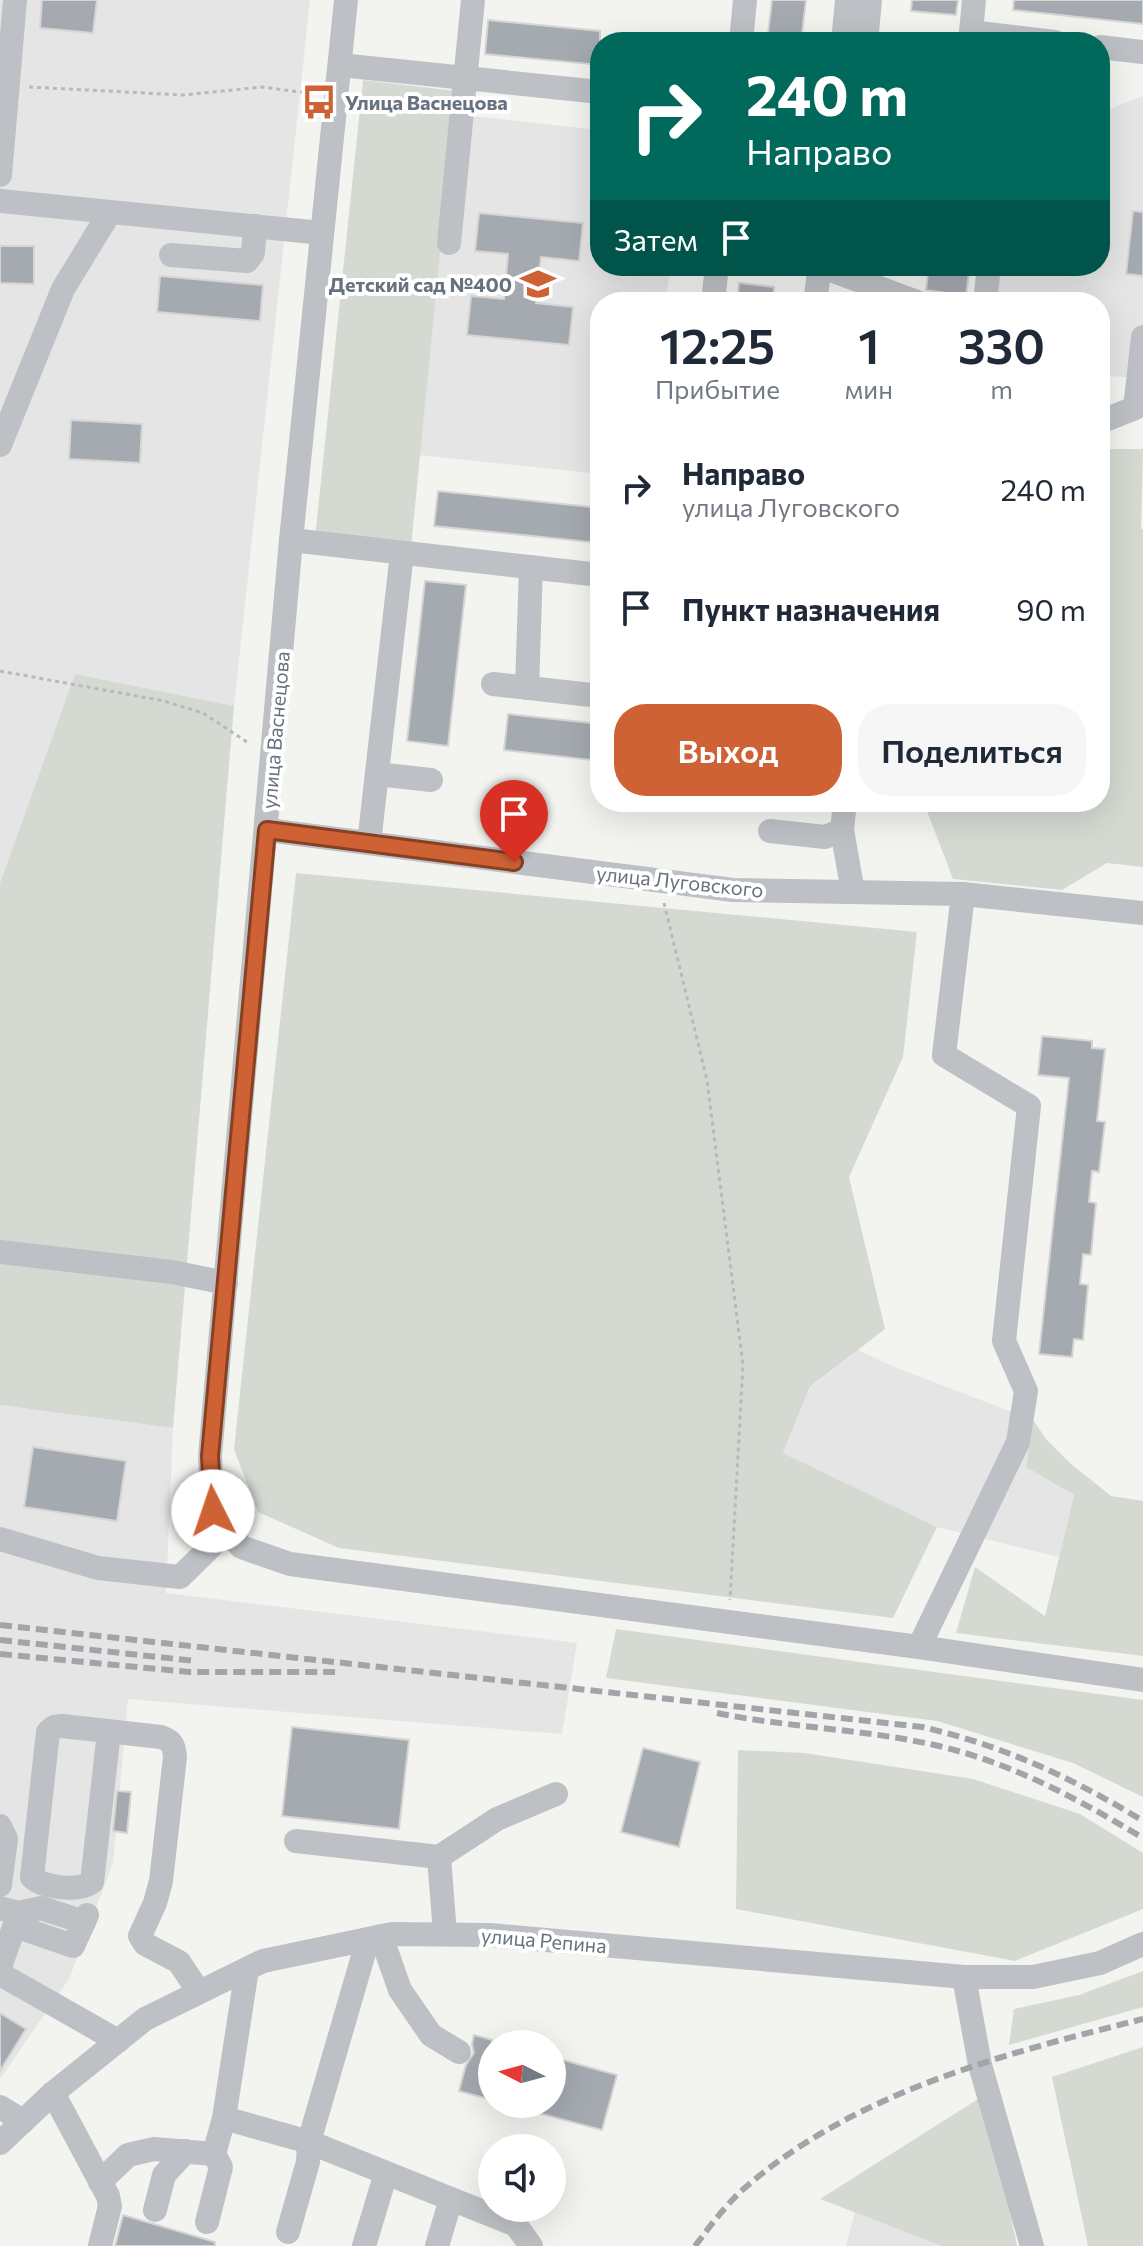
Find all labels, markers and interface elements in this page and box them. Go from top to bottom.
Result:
text: 240 m [746,59,908,128]
icon: right [614,64,718,168]
bus stop icon: Улица Васнецова [300,83,338,121]
place label: Улица Васнецова [345,90,508,114]
text: Направо [746,128,892,172]
icon: arrive [714,216,758,260]
text: Затем [614,220,698,257]
school or university icon: Детский сад №400 [519,265,557,303]
place label: Детский сад №400 [329,272,512,296]
text: 12:25 [660,315,775,374]
text: 1 [858,315,880,374]
text: 330 [958,315,1045,374]
text: Прибытие [655,373,780,404]
text: мин [845,373,893,404]
text: m [990,373,1013,404]
text: Направо [682,454,805,491]
icon: right [614,466,658,510]
text: 240 m [1000,470,1086,507]
text: улица Луговского [682,491,900,522]
icon: arrive [614,586,658,630]
text: Пункт назначения [682,590,940,627]
text: 90 m [1016,590,1086,627]
street label: улица Васнецова [256,650,294,810]
button: Выход [614,704,842,796]
button: Поделиться [858,704,1086,796]
pin [480,780,548,862]
icon: arrive [492,792,536,836]
street label: улица Луговского [595,860,765,902]
position arrow [171,1469,255,1553]
street label: улица Репина [480,1923,608,1957]
north arrow [478,2030,566,2118]
map controls [478,2030,566,2222]
button: sound [478,2134,566,2222]

